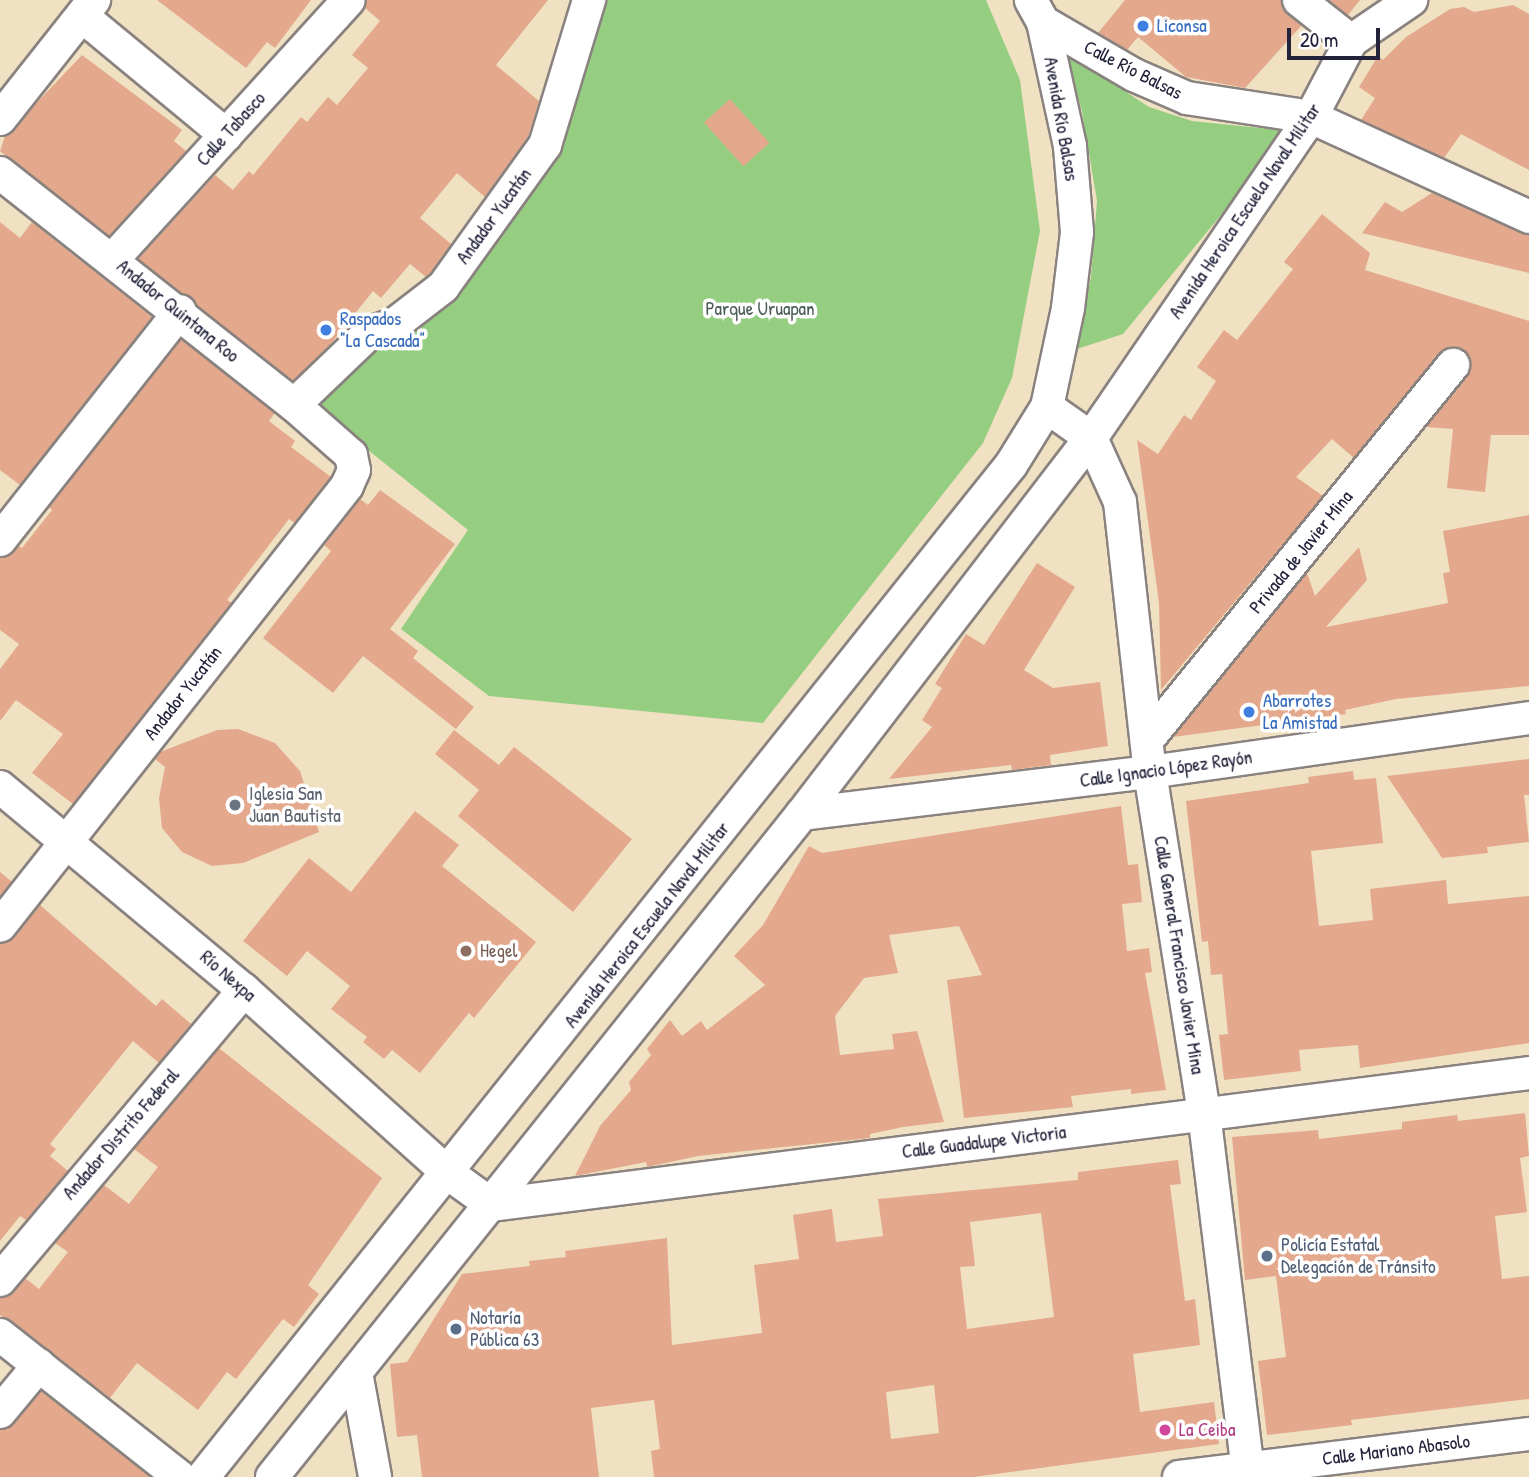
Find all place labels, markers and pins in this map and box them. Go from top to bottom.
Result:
place label: Liconsa [1157,15,1207,37]
marker: Liconsa [1135,18,1151,34]
place label: Raspados "La Cascada" [340,308,425,352]
marker: Raspados "La Cascada" [318,322,334,338]
place label: Abarrotes La Amistad [1263,690,1337,734]
marker: Abarrotes La Amistad [1241,704,1257,720]
place label: Iglesia San Juan Bautista [249,783,341,827]
marker: Iglesia San Juan Bautista [227,797,243,813]
place label: Hegel [480,940,518,962]
marker: Hegel [458,943,474,959]
place label: Policía Estatal Delegación de Tránsito [1281,1234,1436,1278]
marker: Policía Estatal Delegación de Tránsito [1259,1248,1275,1264]
place label: Notaría Pública 63 [470,1307,539,1351]
marker: Notaría Pública 63 [448,1321,464,1337]
place label: La Ceiba [1179,1419,1235,1441]
marker: La Ceiba [1157,1422,1173,1438]

